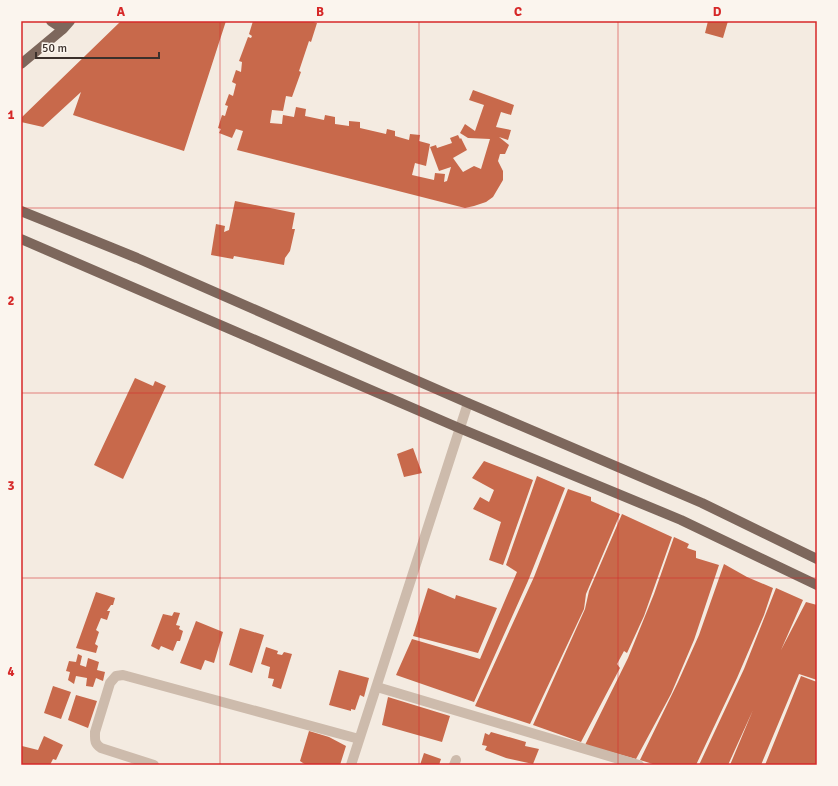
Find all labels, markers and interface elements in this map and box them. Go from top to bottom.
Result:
text: A [117,4,126,20]
text: B [316,4,324,20]
text: C [514,4,522,20]
text: D [713,4,722,20]
scale bar [36,34,159,60]
text: 50 m [42,41,67,56]
text: 1 [7,107,15,123]
text: 2 [7,293,15,309]
text: 3 [7,478,15,494]
text: 4 [7,664,15,680]

